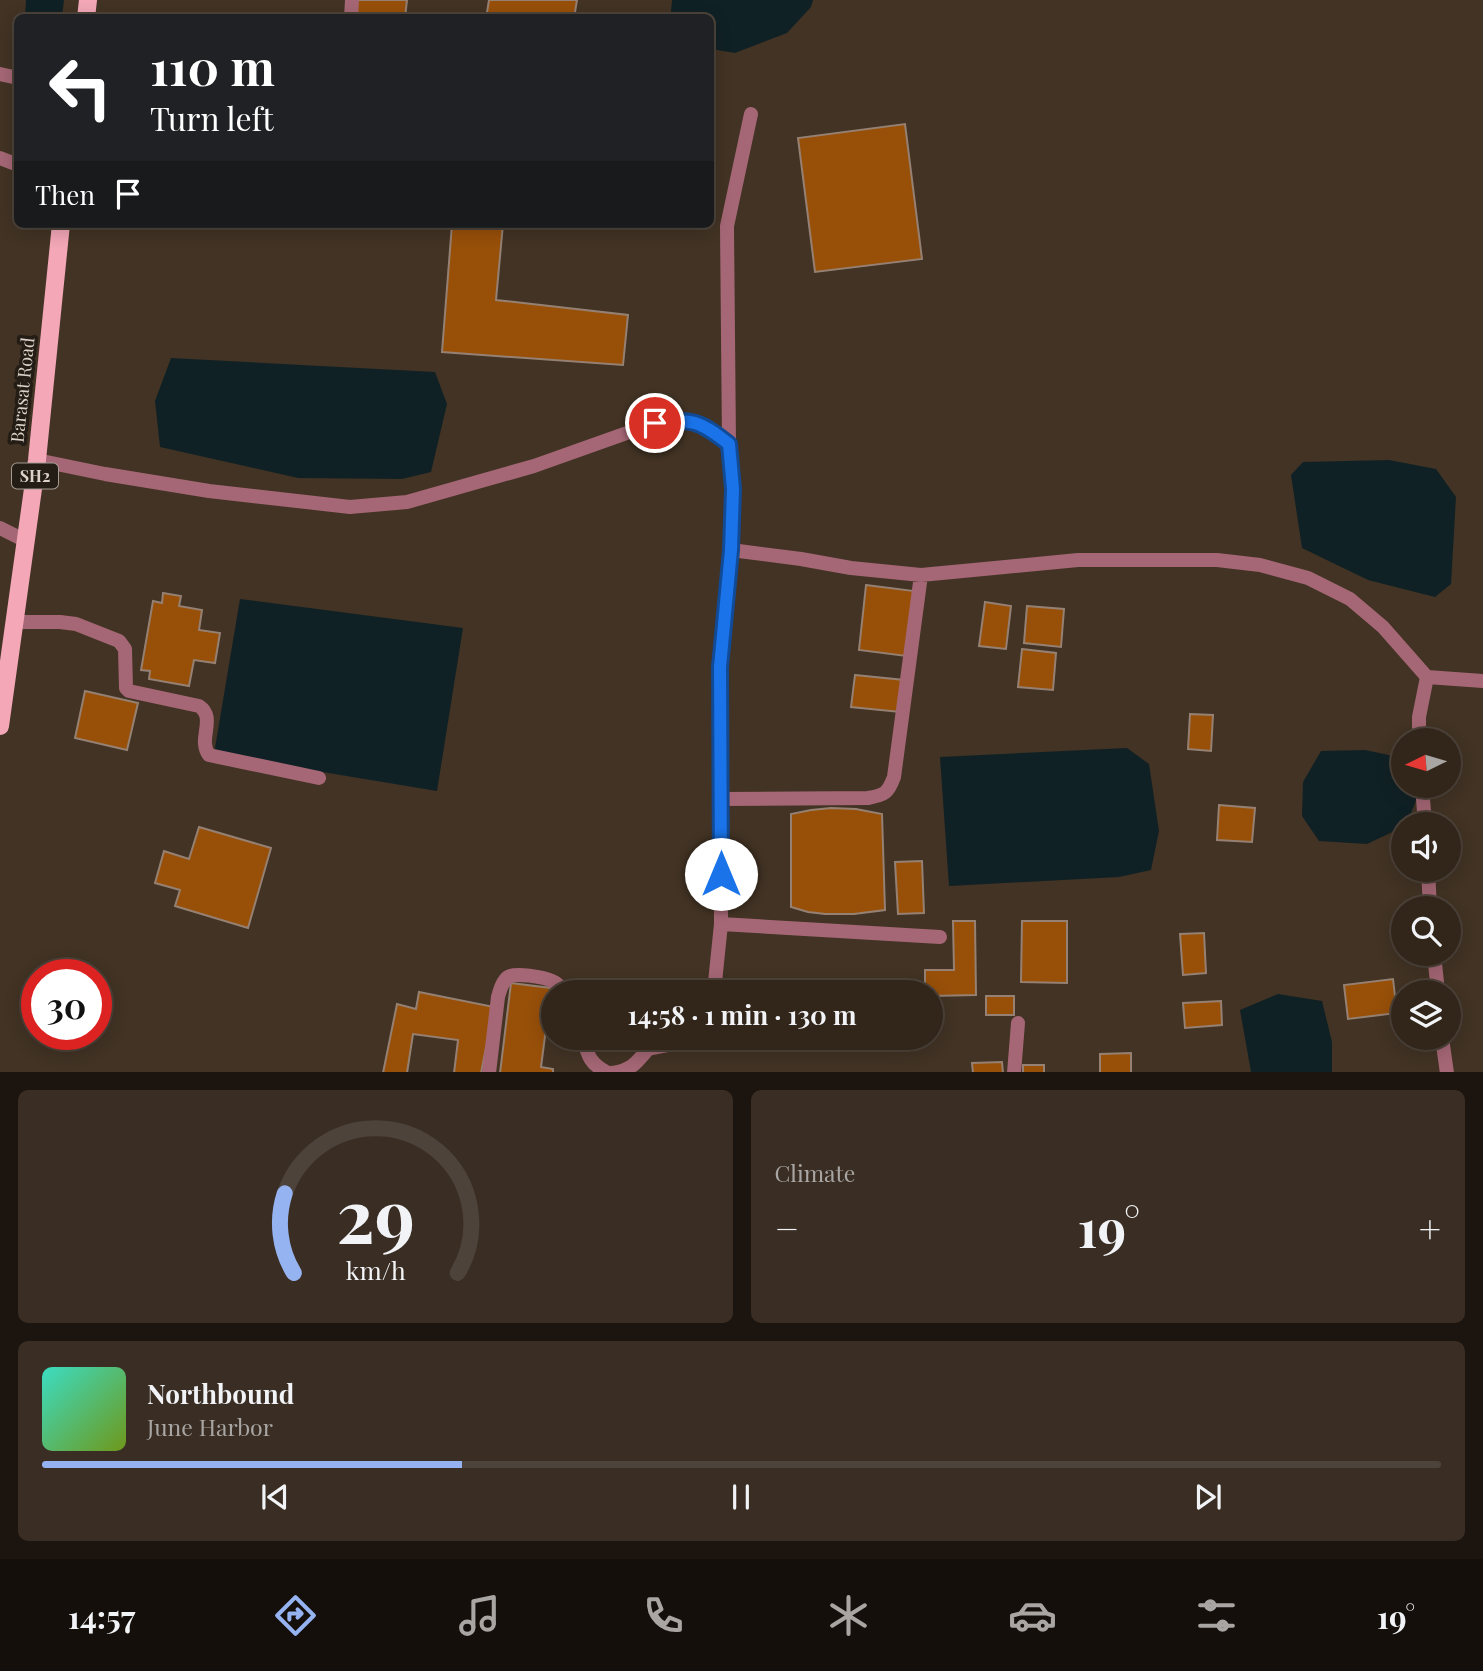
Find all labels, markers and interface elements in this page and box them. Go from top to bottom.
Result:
text: 110 m [150,33,275,98]
icon: left [35,42,126,133]
text: Turn left [150,96,274,139]
icon: arrive [109,175,147,213]
text: Then [35,177,95,212]
street label: Barasat Road [5,336,40,444]
pin [625,393,685,453]
icon: arrive [636,404,674,442]
road number: SH2 [12,463,58,489]
north arrow [1391,728,1461,798]
map controls [1391,728,1461,1050]
button: sound [1391,812,1461,882]
position arrow [684,837,758,911]
button: search [1391,896,1461,966]
speed limit sign: 30 [21,959,112,1050]
button: layers [1391,980,1461,1050]
text: 14:58 · 1 min · 130 m [628,997,856,1032]
text: Climate [775,1157,855,1188]
text: 29 [336,1164,414,1261]
text: 19° [1078,1192,1140,1261]
text: − [775,1202,799,1253]
text: + [1419,1202,1441,1253]
text: km/h [345,1252,406,1285]
text: Northbound [147,1376,294,1411]
text: June Harbor [147,1411,273,1442]
icon: previous [256,1478,294,1516]
icon: pause [722,1478,760,1516]
icon: next [1189,1478,1227,1516]
icon: directions [271,1591,320,1640]
icon: music [455,1591,504,1640]
icon: phone [639,1591,688,1640]
icon: climate [824,1591,873,1640]
icon: car [1008,1591,1057,1640]
icon: filters [1192,1591,1241,1640]
text: 14:57 [68,1594,135,1637]
text: 19° [1377,1594,1415,1637]

